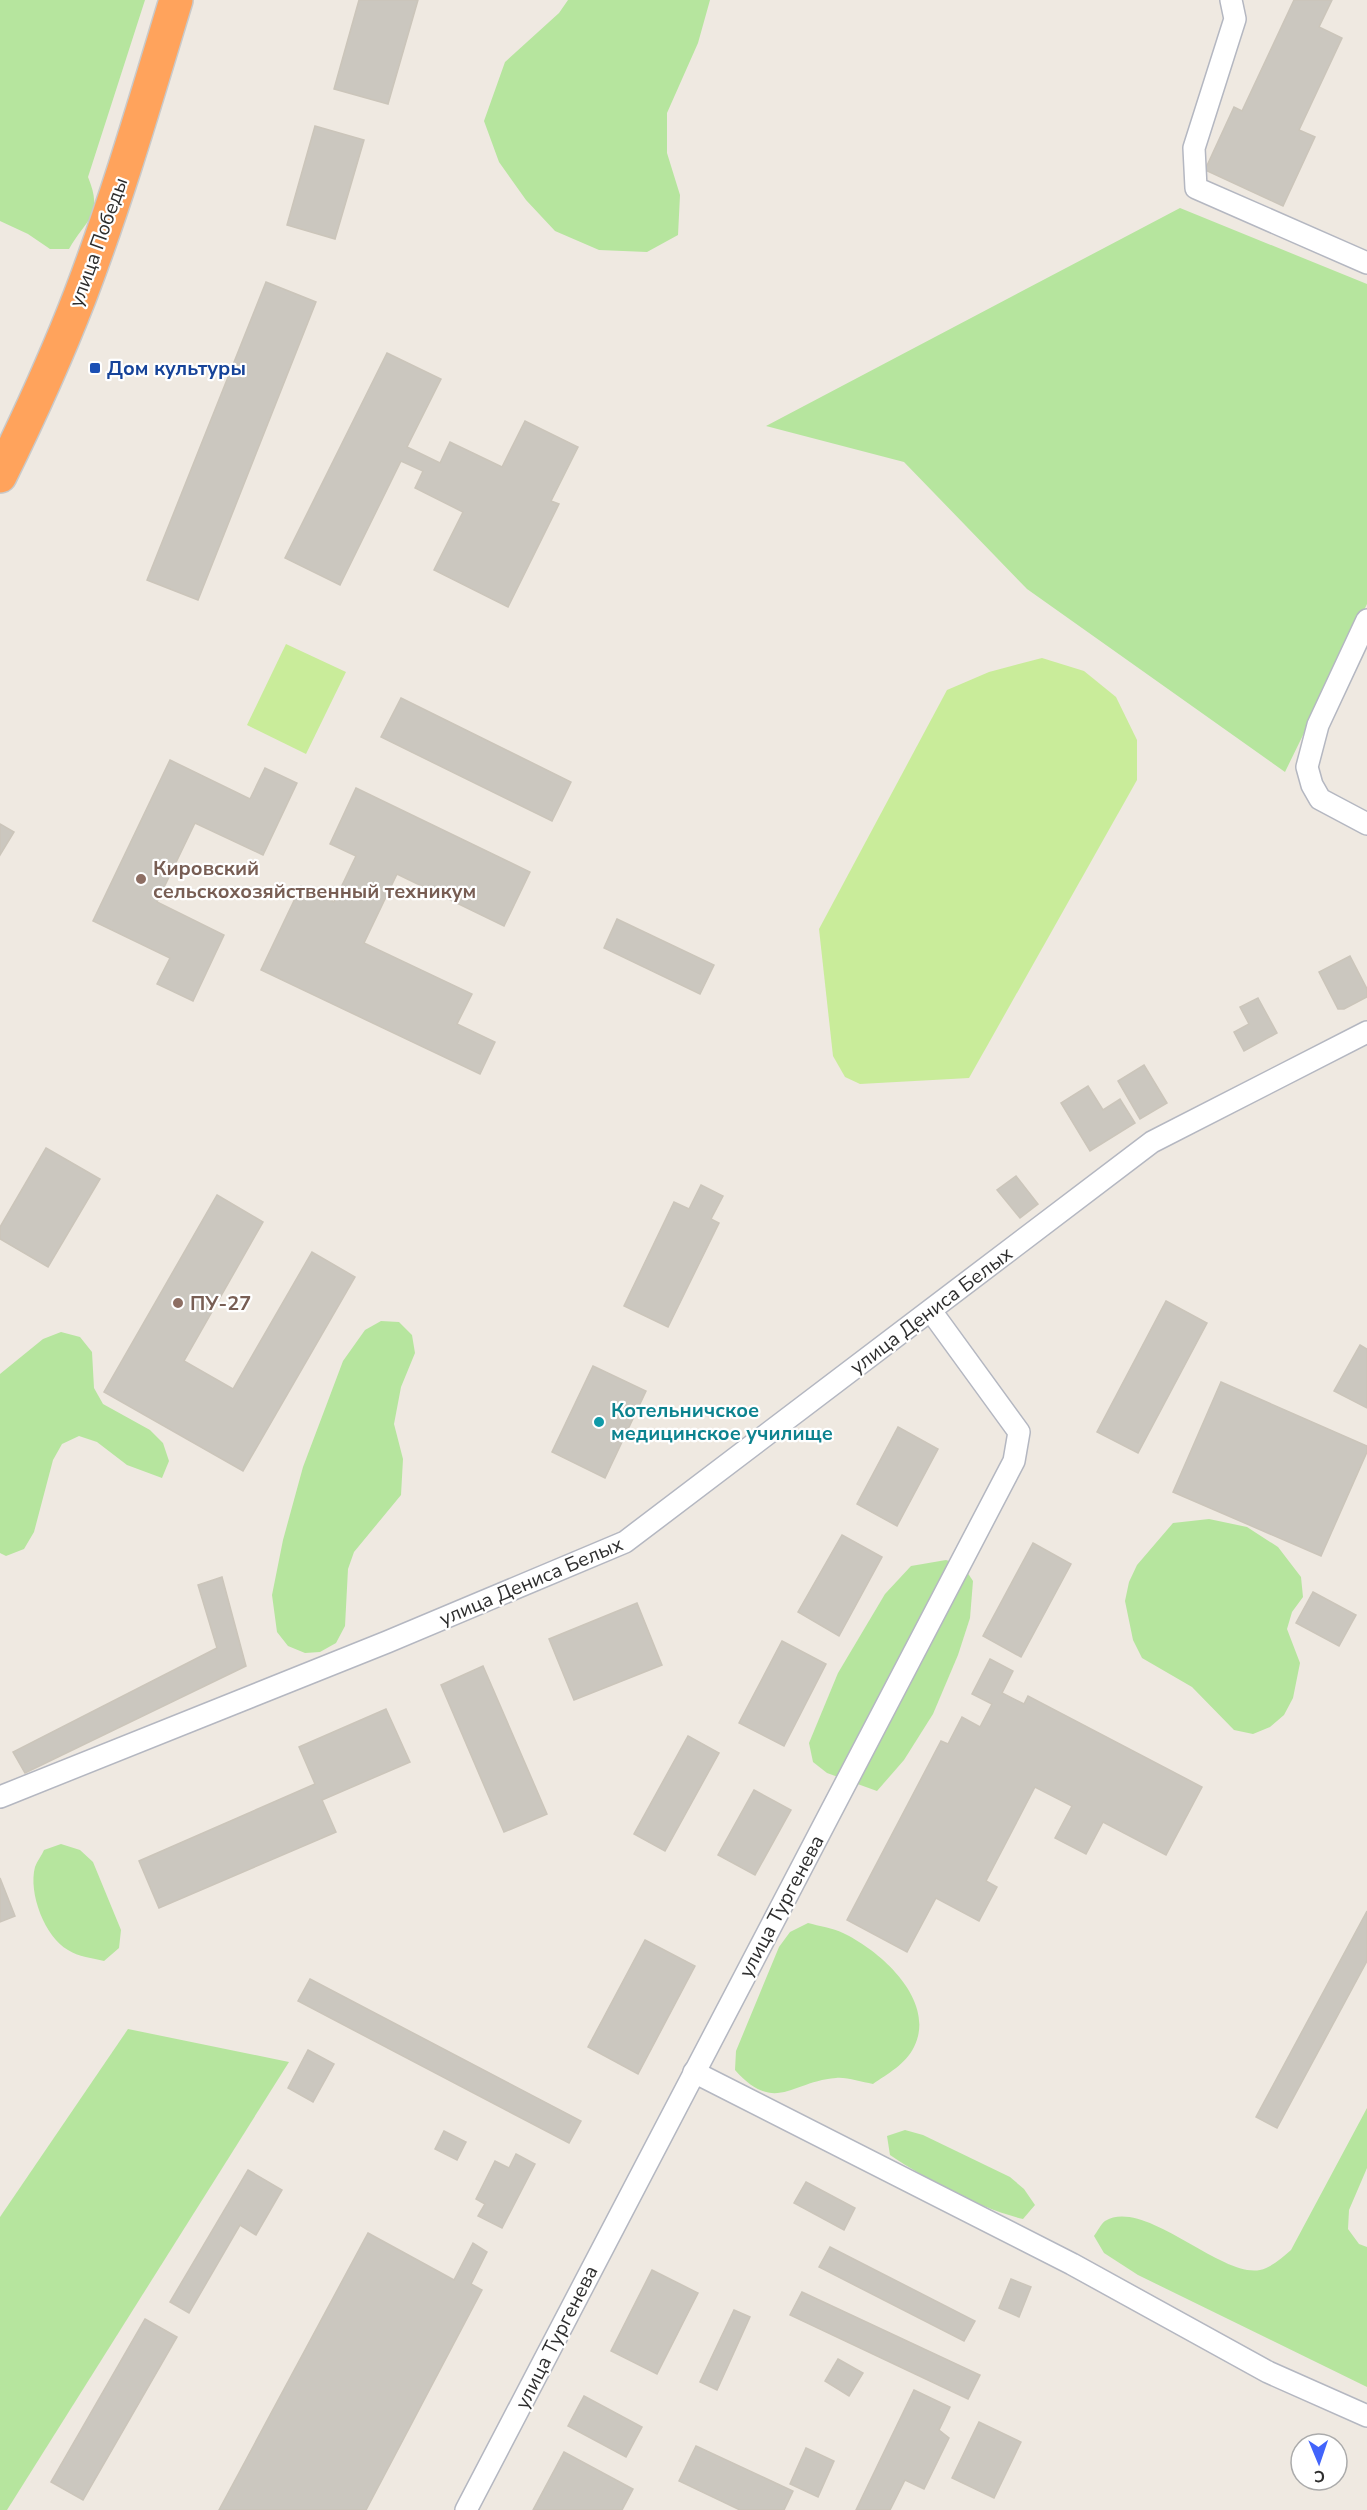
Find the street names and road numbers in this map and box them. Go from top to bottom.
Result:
street label: улица Победы [63,174,134,311]
street label: улица Дениса Белых [845,1240,1018,1380]
street label: улица Дениса Белых [435,1530,627,1632]
street label: улица Тургенева [733,1830,830,1982]
street label: улица Тургенева [509,2261,604,2414]

